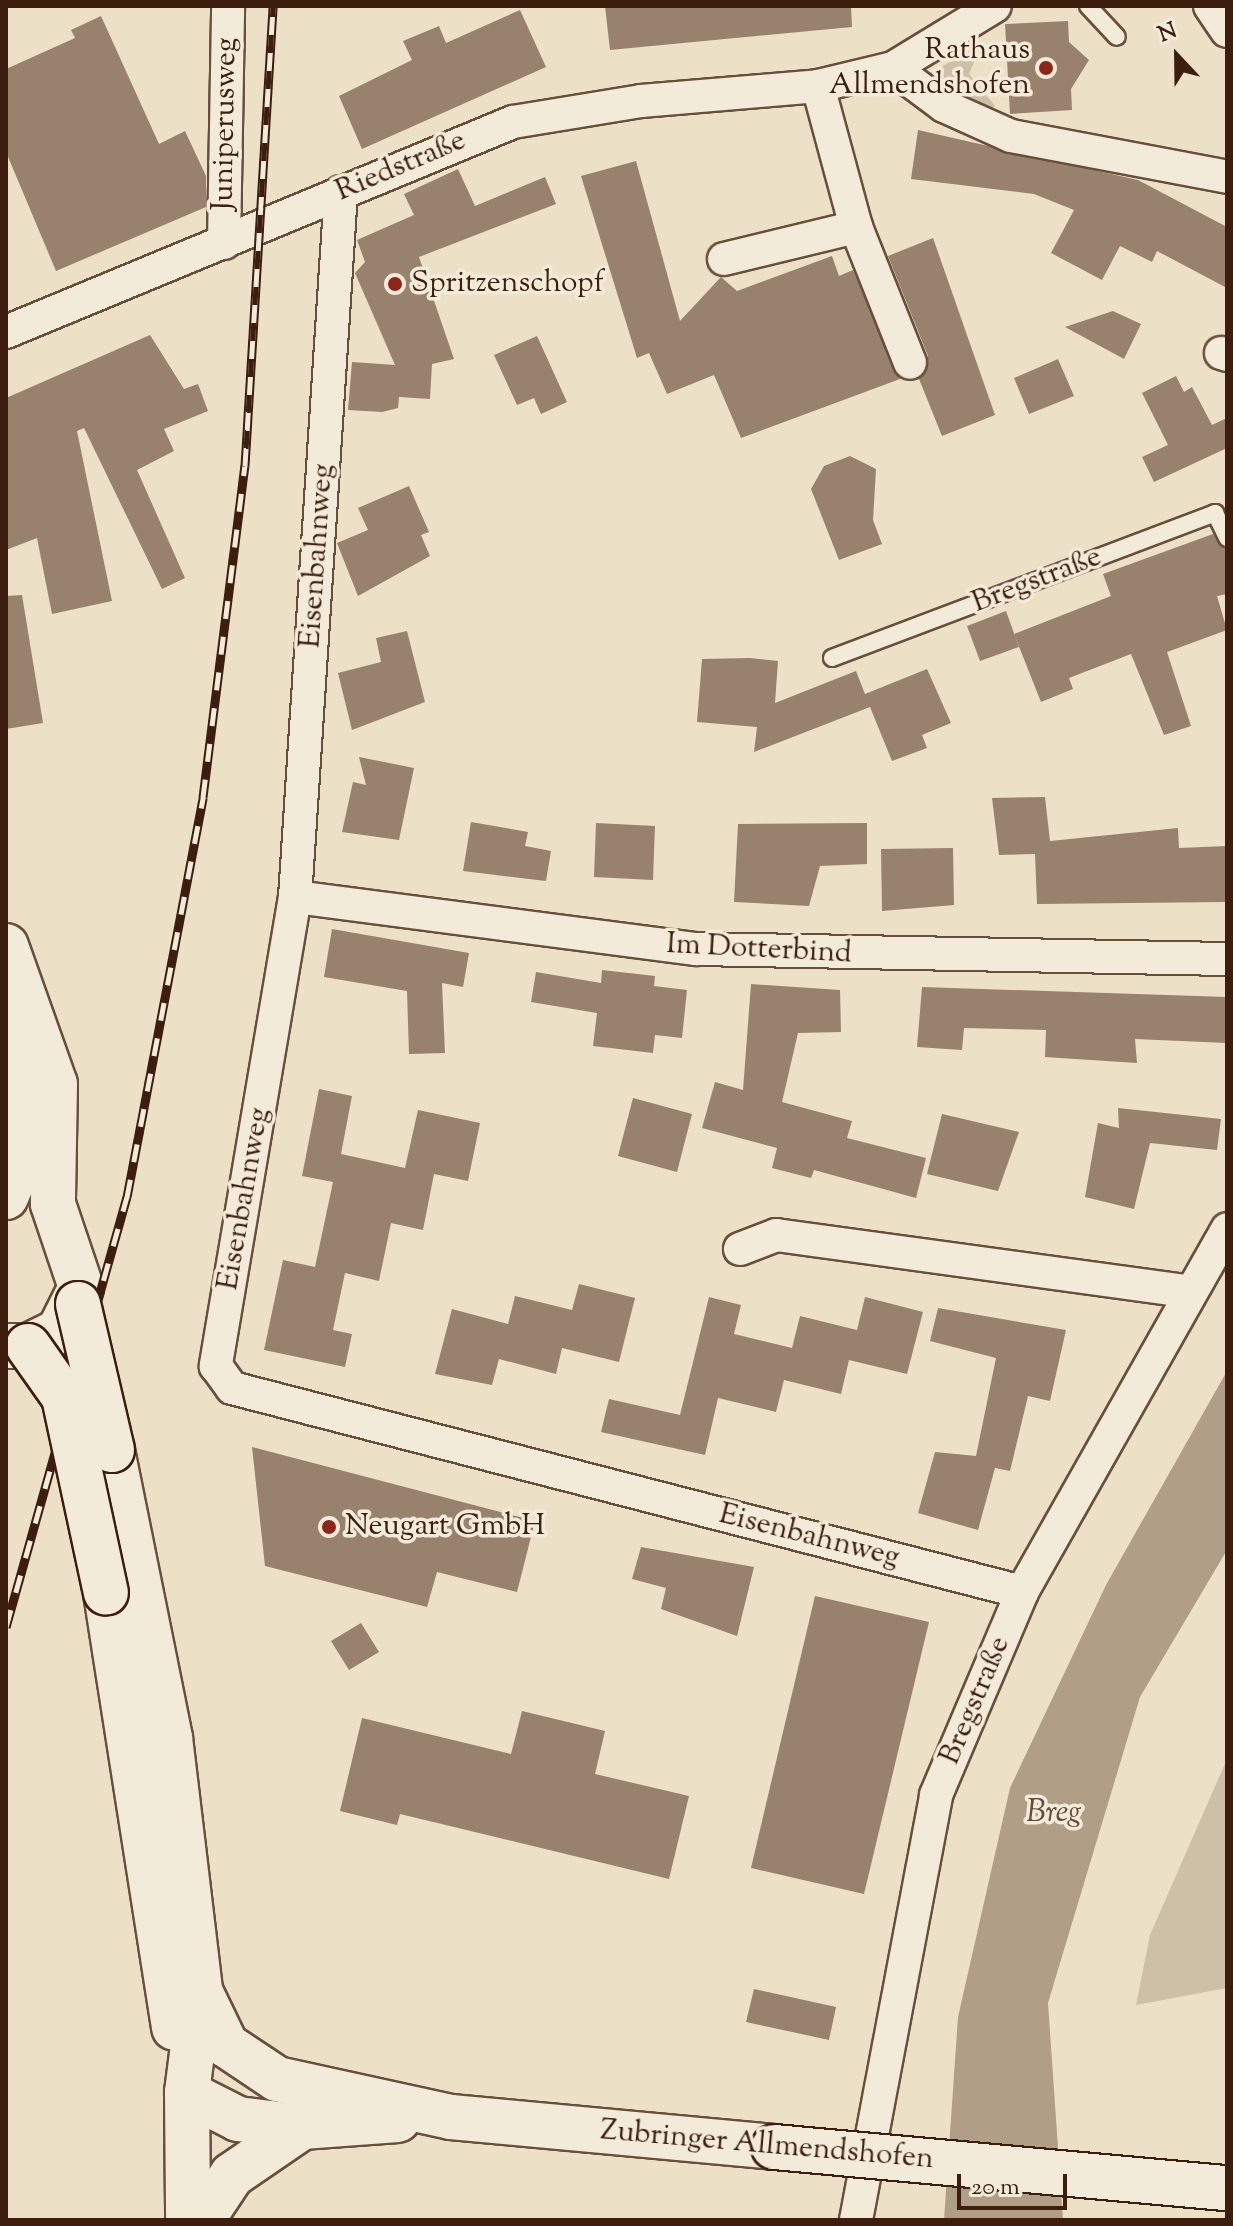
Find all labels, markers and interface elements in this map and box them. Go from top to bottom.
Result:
north arrow [1137,16,1217,96]
text: N [1154,16,1182,52]
place label: Rathaus Allmendshofen [829,33,1030,104]
street label: Juniperusweg [206,37,246,211]
marker: Rathaus Allmendshofen [1037,59,1055,77]
street label: Riedstraße [331,124,471,210]
place label: Spritzenschopf [411,266,604,302]
marker: Spritzenschopf [386,275,404,293]
street label: Eisenbahnweg [294,463,342,649]
street label: Bregstraße [967,540,1107,622]
street label: Im Dotterbind [665,927,853,973]
street label: Eisenbahnweg [211,1105,279,1293]
street label: Eisenbahnweg [715,1497,903,1577]
place label: Neugart GmbH [345,1509,545,1545]
marker: Neugart GmbH [320,1518,338,1536]
street label: Bregstraße [933,1632,1019,1770]
water label: Breg [1026,1794,1082,1832]
street label: Zubringer Allmendshofen [599,2113,935,2179]
scale bar [961,2158,1071,2208]
text: 20 m [971,2171,1020,2205]

